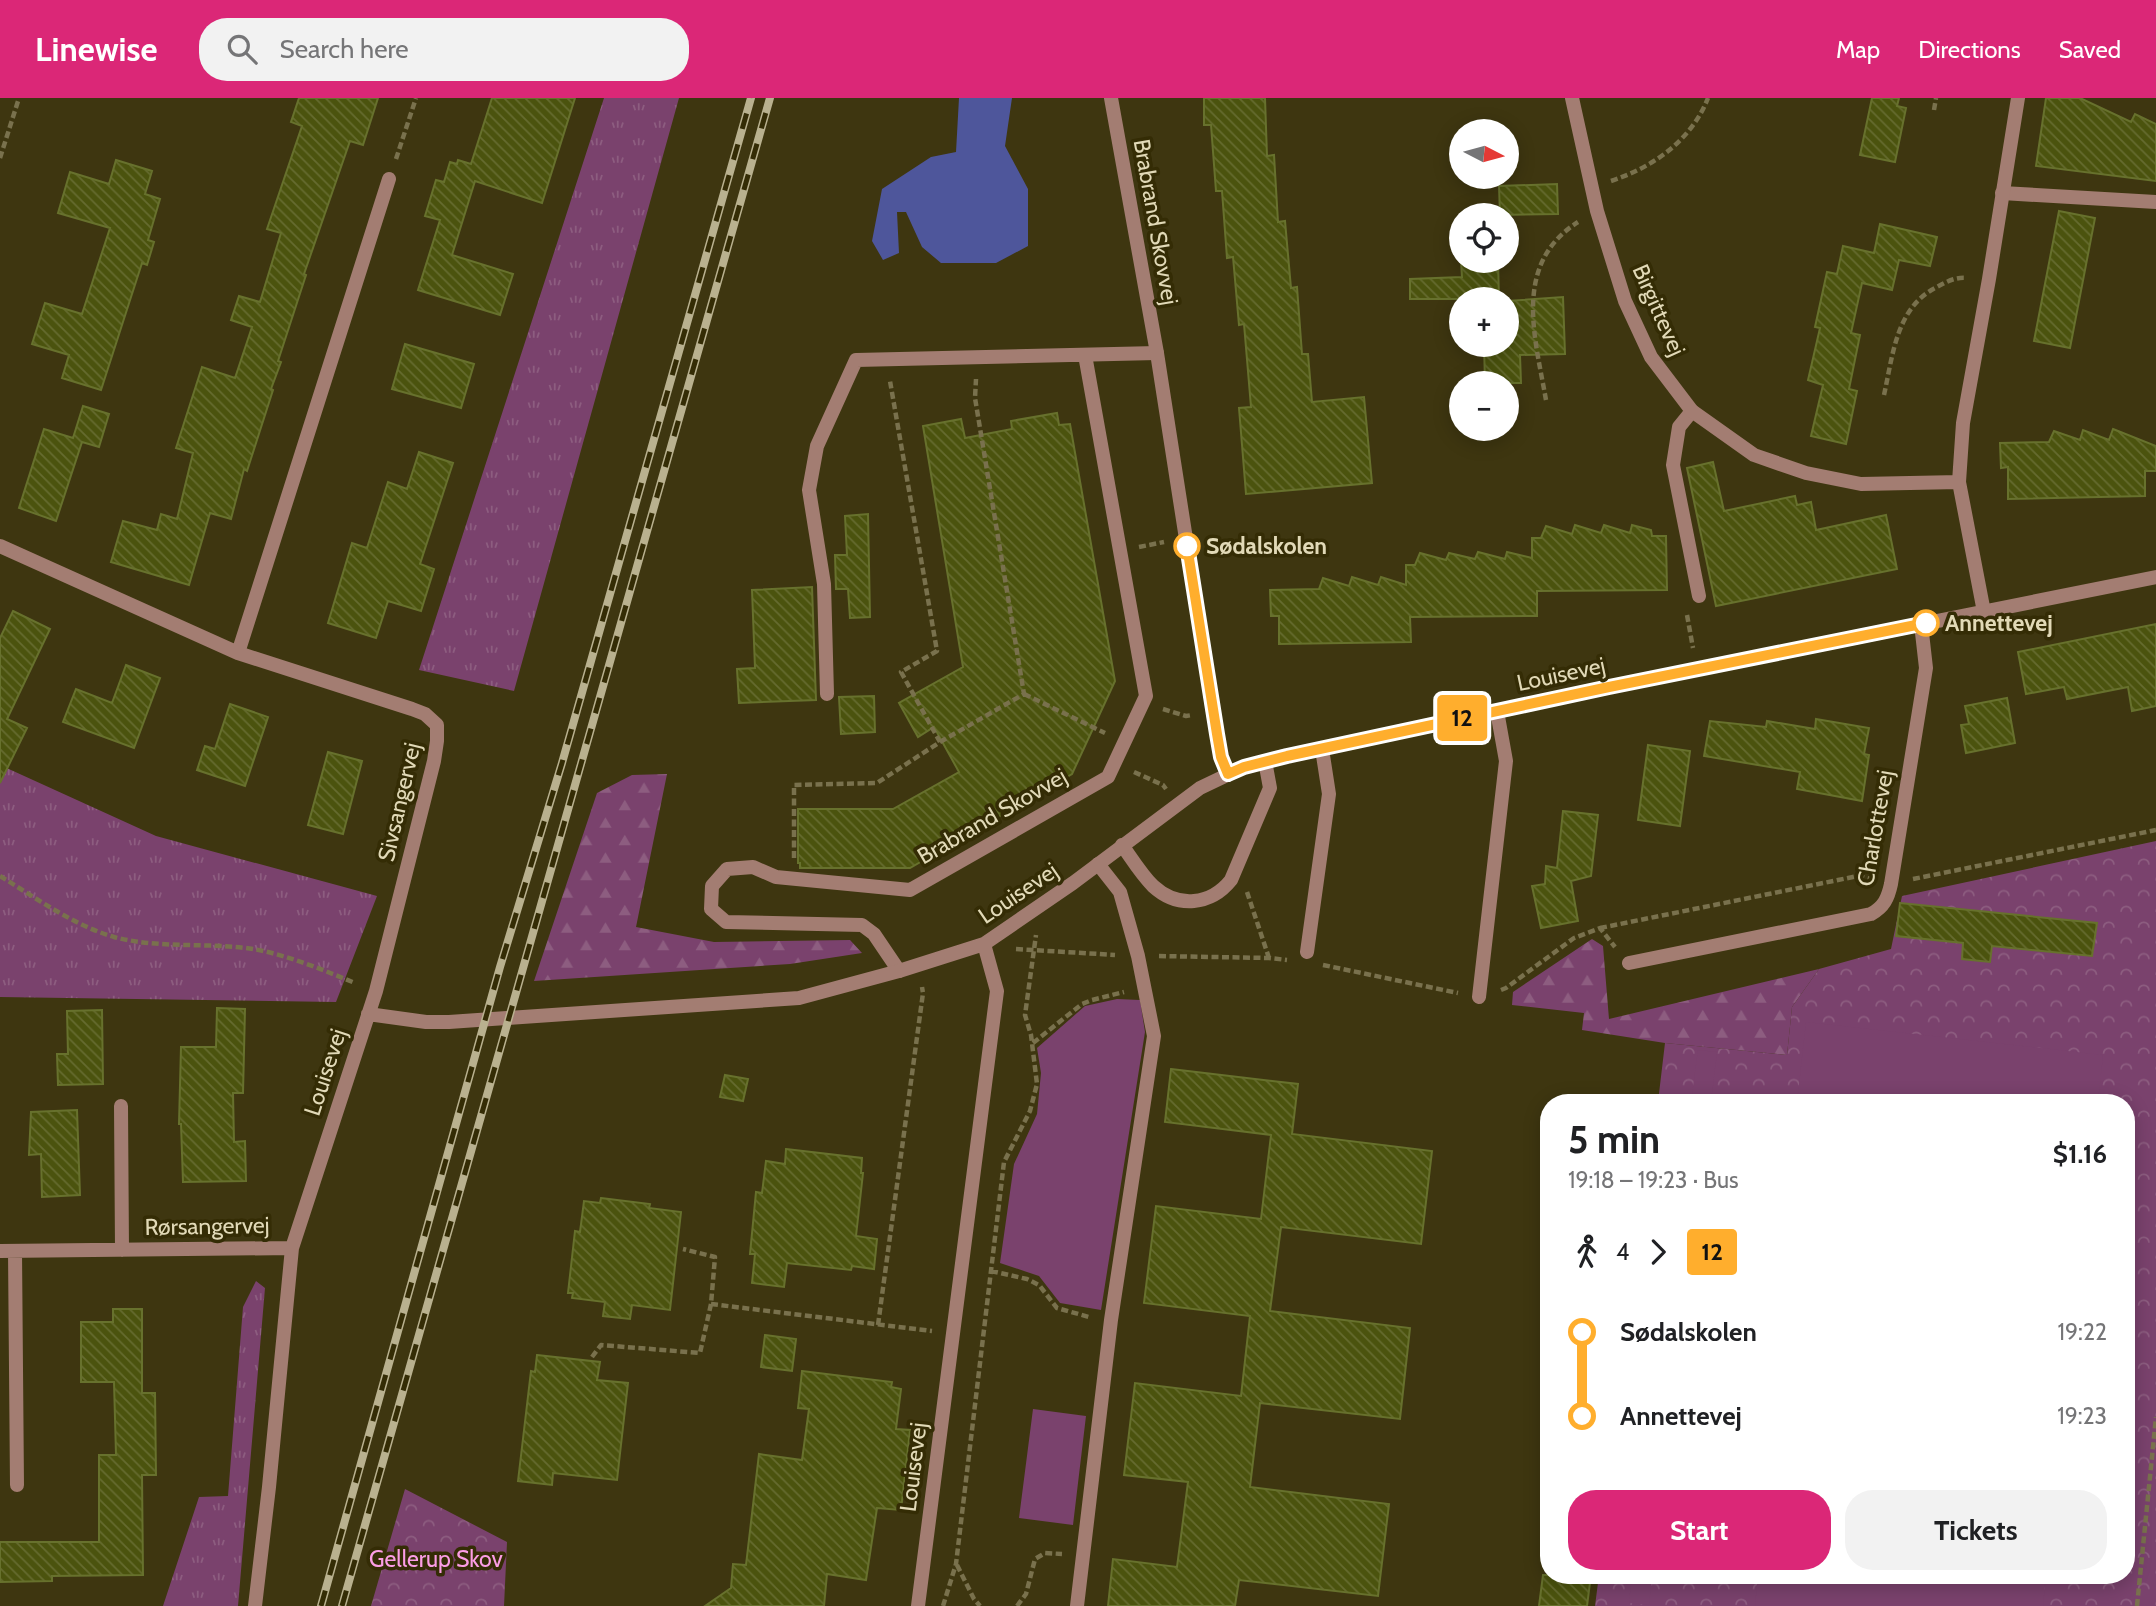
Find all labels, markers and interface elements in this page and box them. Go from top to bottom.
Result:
search box [199,18,689,81]
text: Linewise [35,29,157,69]
icon: search [223,30,261,68]
text: Search here [279,33,409,65]
text: Map [1836,35,1880,64]
text: Directions [1918,35,2021,64]
text: Saved [2059,35,2121,64]
north arrow [1449,119,1519,189]
map controls [1449,119,1519,441]
street label: Brabrand Skovvej [1128,137,1184,307]
button: locate [1449,203,1519,273]
street label: Birgittevej [1626,260,1692,360]
button: + [1449,287,1519,357]
button: − [1449,371,1519,441]
place label: Sødalskolen [1206,532,1327,560]
marker: Sødalskolen [1174,533,1200,559]
place label: Annettevej [1945,609,2053,637]
marker: Annettevej [1913,610,1939,636]
street label: Louisevej [1514,651,1608,697]
line badge: 12 [1430,695,1494,741]
text: 12 [1451,703,1473,732]
street label: Sivsangervej [372,740,426,864]
street label: Brabrand Skovvej [912,762,1072,870]
street label: Charlottevej [1851,768,1899,888]
street label: Louisevej [973,856,1063,930]
street label: Louisevej [298,1025,352,1119]
text: 5 min [1568,1116,1660,1163]
text: $1.16 [2053,1138,2107,1170]
text: 19:18 – 19:23 · Bus [1568,1166,1739,1194]
street label: Rørsangervej [144,1211,270,1241]
icon: walk [1568,1233,1606,1271]
icon: forward [1639,1233,1677,1271]
text: 12 [1701,1237,1723,1266]
text: 4 [1616,1238,1629,1266]
text: Sødalskolen [1620,1316,1757,1348]
text: 19:22 [2058,1318,2107,1346]
text: Annettevej [1620,1400,1742,1432]
text: 19:23 [2057,1402,2107,1430]
street label: Louisevej [894,1421,932,1513]
button: Start [1568,1490,1831,1570]
button: Tickets [1845,1490,2107,1570]
park label: Gellerup Skov [369,1545,504,1573]

